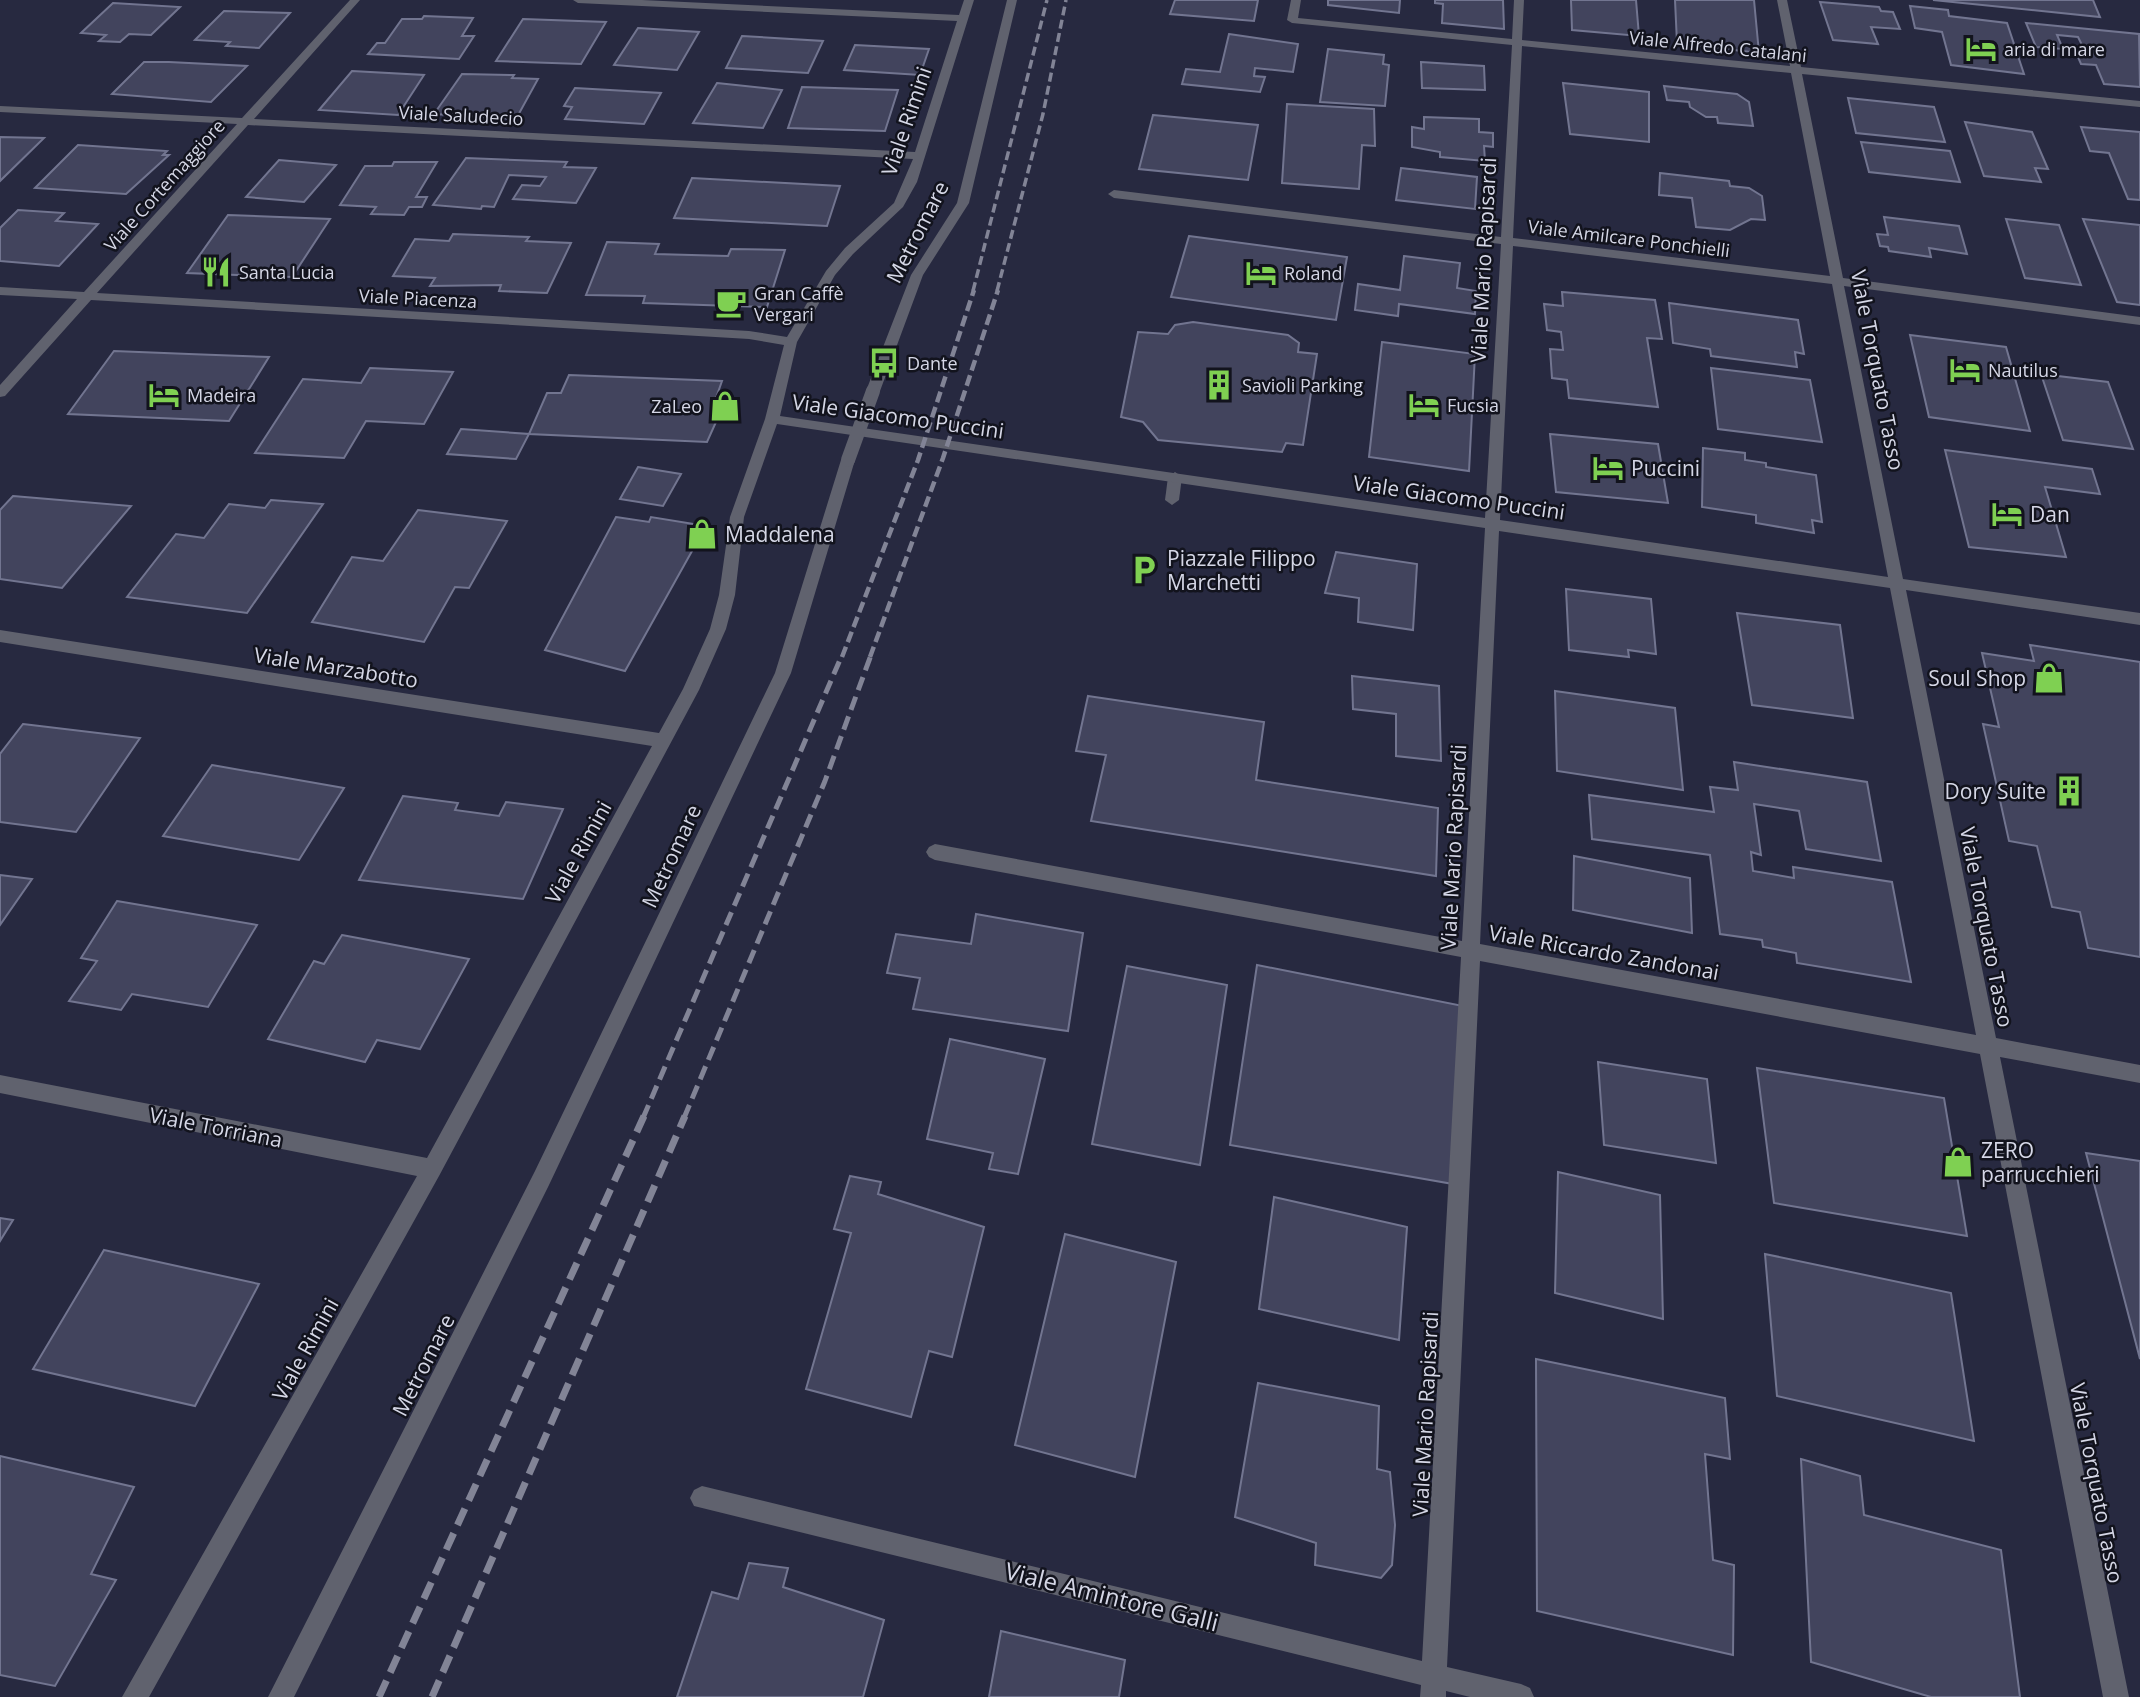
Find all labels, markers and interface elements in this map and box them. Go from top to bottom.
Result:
street label: Viale Alfredo Catalani [1628,25,1808,67]
hotel icon: aria di mare [1964,32,1998,66]
place label: aria di mare [2004,37,2105,61]
street label: Viale Rimini [874,63,938,179]
street label: Viale Saludecio [398,100,524,130]
street label: Viale Cortemaggiore [98,114,230,256]
street label: Viale Mario Rapisardi [1464,157,1502,363]
street label: Metromare [879,176,955,288]
street label: Viale Amilcare Ponchielli [1527,214,1731,262]
restaurant icon: Santa Lucia [199,255,233,289]
hotel icon: Roland [1244,256,1278,290]
place label: Santa Lucia [239,260,335,284]
place label: Roland [1284,261,1343,285]
street label: Viale Torquato Tasso [1845,267,1911,473]
place label: Gran Caffè Vergari [754,281,844,326]
street label: Viale Piacenza [358,283,478,313]
cafe icon: Gran Caffè Vergari [714,286,748,320]
bus stop icon: Dante [867,346,901,380]
place label: Dante [907,351,958,375]
hotel icon: Nautilus [1948,353,1982,387]
place label: Nautilus [1988,358,2058,382]
building icon: Savioli Parking [1202,368,1236,402]
place label: Savioli Parking [1242,373,1363,397]
hotel icon: Madeira [147,378,181,412]
place label: Madeira [187,383,256,407]
street label: Viale Giacomo Puccini [790,387,1006,445]
hotel icon: Fucsia [1407,388,1441,422]
shop icon: ZaLeo [708,389,742,423]
place label: Fucsia [1447,393,1499,417]
place label: ZaLeo [651,394,702,418]
hotel icon: Puccini [1591,451,1625,485]
place label: Puccini [1631,454,1700,482]
street label: Viale Giacomo Puccini [1351,468,1567,526]
hotel icon: Dan [1990,497,2024,531]
place label: Dan [2030,500,2070,528]
shop icon: Maddalena [685,517,719,551]
place label: Maddalena [725,520,835,548]
place label: Piazzale Filippo Marchetti [1167,544,1316,596]
parking icon: Piazzale Filippo Marchetti [1127,553,1161,587]
street label: Viale Marzabotto [252,640,420,694]
shop icon: Soul Shop [2032,661,2066,695]
place label: Soul Shop [1928,664,2026,692]
street label: Viale Mario Rapisardi [1434,744,1472,950]
building icon: Dory Suite [2052,774,2086,808]
place label: Dory Suite [1945,777,2046,805]
street label: Viale Rimini [538,796,618,908]
street label: Metromare [635,800,707,912]
street label: Viale Torquato Tasso [1954,824,2020,1030]
street label: Viale Riccardo Zandonai [1487,918,1721,986]
street label: Viale Torriana [147,1100,285,1154]
place label: ZERO parrucchieri [1981,1136,2100,1188]
shop icon: ZERO parrucchieri [1941,1145,1975,1179]
street label: Viale Rimini [265,1293,345,1405]
street label: Metromare [385,1309,461,1421]
street label: Viale Mario Rapisardi [1406,1311,1444,1517]
street label: Viale Torquato Tasso [2064,1380,2130,1586]
street label: Viale Amintore Galli [1002,1553,1222,1639]

